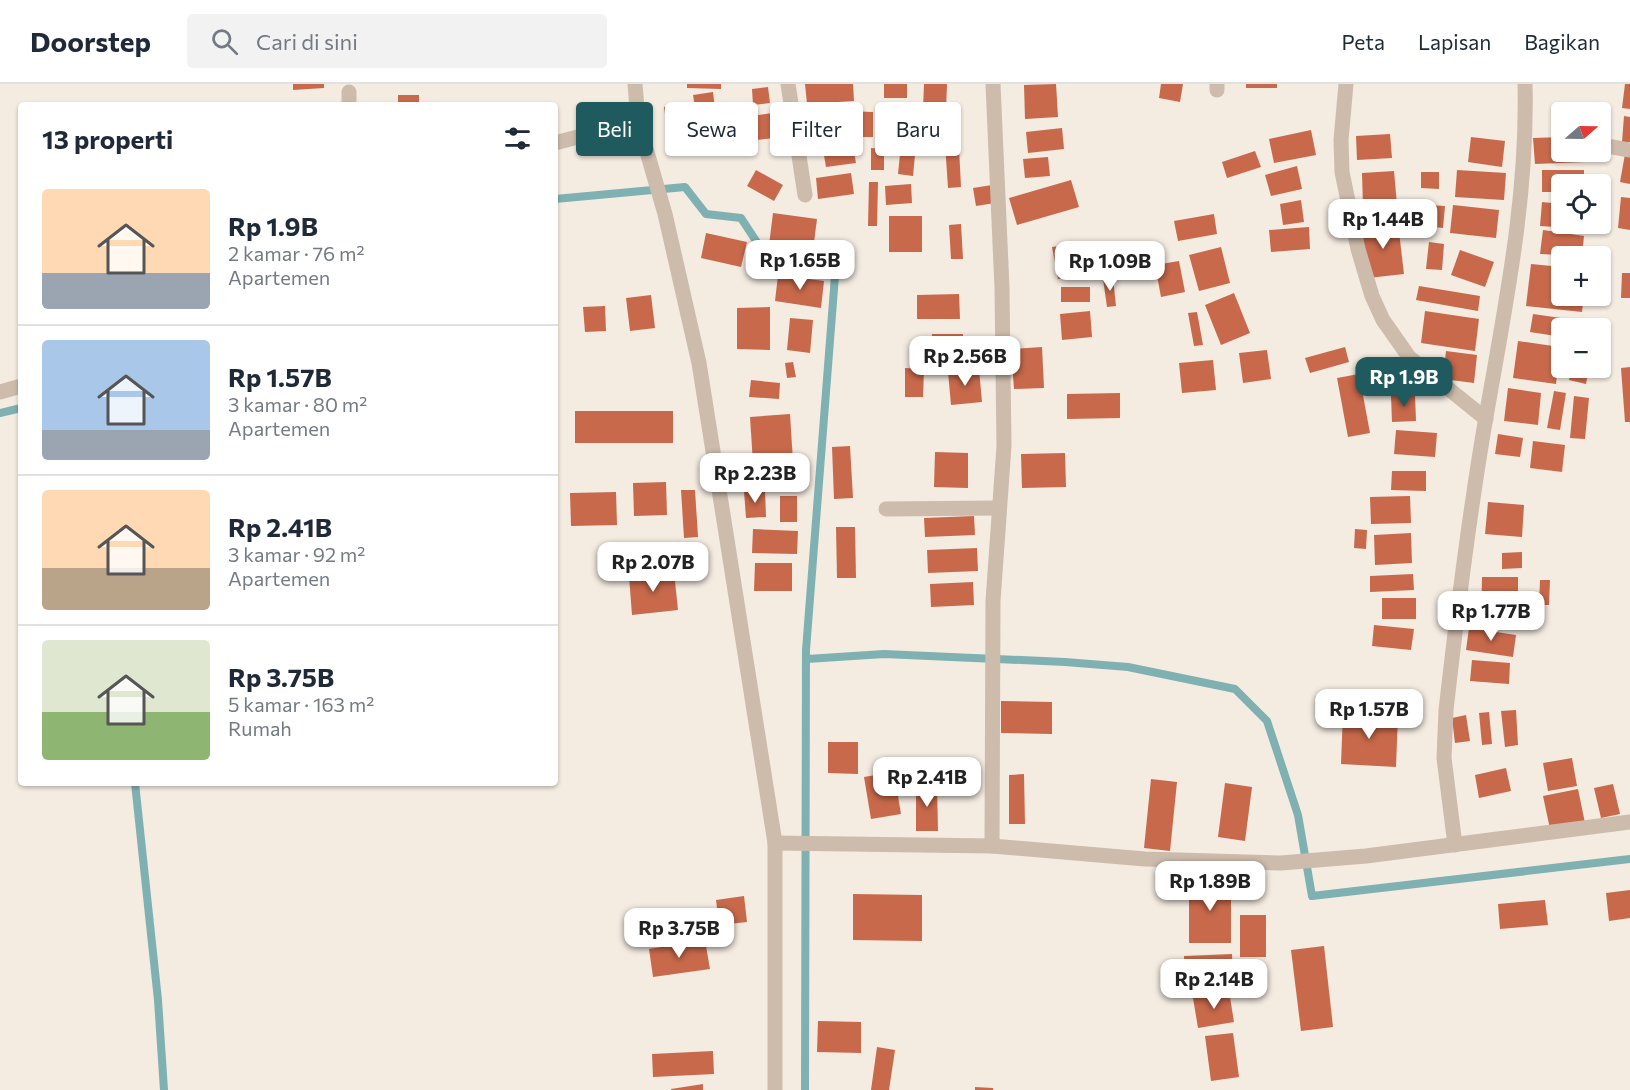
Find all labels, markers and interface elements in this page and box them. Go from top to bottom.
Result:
search box [187,14,607,68]
text: Doorstep [30,24,151,58]
icon: search [208,25,241,58]
text: Cari di sini [256,28,358,55]
text: Peta [1342,29,1385,54]
text: Lapisan [1418,29,1491,54]
text: Bagikan [1524,29,1600,54]
chip: Beli [576,102,653,156]
chip: Sewa [665,102,758,156]
chip: Filter [770,102,863,156]
chip: Baru [875,102,961,156]
north arrow [1551,102,1611,162]
map controls [1551,102,1611,378]
icon: filters [501,122,534,155]
text: 13 properti [42,123,173,154]
button: locate [1551,174,1611,234]
pin: Rp 1.44B [1321,199,1445,250]
text: Rp 1.44B [1342,206,1424,230]
text: Rp 1.9B [228,210,318,241]
icon: home [90,213,162,285]
pin: Rp 1.65B [738,240,862,291]
text: 2 kamar · 76 m² [228,241,364,265]
pin: Rp 1.09B [1048,241,1172,292]
button: + [1551,246,1611,306]
text: Rp 1.65B [760,247,840,271]
text: Rp 1.09B [1069,248,1151,272]
text: Apartemen [228,265,330,289]
button: − [1551,318,1611,378]
pin: Rp 2.56B [903,336,1027,387]
text: Rp 2.56B [923,343,1007,367]
pin: Rp 1.9B [1349,357,1459,408]
text: Rp 1.57B [228,361,332,392]
icon: home [90,364,162,436]
text: Rp 1.9B [1369,364,1439,388]
text: 3 kamar · 80 m² [228,392,367,416]
text: Apartemen [228,416,330,440]
pin: Rp 2.23B [693,453,817,504]
text: Rp 2.23B [714,460,796,484]
text: Rp 2.41B [228,511,332,542]
icon: home [90,514,162,586]
text: 3 kamar · 92 m² [228,542,365,566]
pin: Rp 2.07B [591,542,715,593]
text: Rp 2.07B [611,549,695,573]
text: Apartemen [228,566,330,590]
pin: Rp 1.77B [1429,591,1553,642]
text: Rp 1.77B [1452,598,1530,622]
text: Rp 3.75B [228,661,334,692]
icon: home [90,664,162,736]
pin: Rp 1.57B [1307,689,1431,740]
text: 5 kamar · 163 m² [228,692,374,716]
text: Rp 1.57B [1329,696,1409,720]
text: Rumah [228,716,292,740]
pin: Rp 2.41B [865,757,989,808]
text: Rp 2.41B [887,764,967,788]
pin: Rp 1.89B [1148,861,1272,912]
text: Rp 1.89B [1169,868,1251,892]
pin: Rp 3.75B [617,908,741,959]
text: Rp 3.75B [638,915,720,939]
pin: Rp 2.14B [1152,959,1276,1010]
text: Rp 2.14B [1174,966,1254,990]

